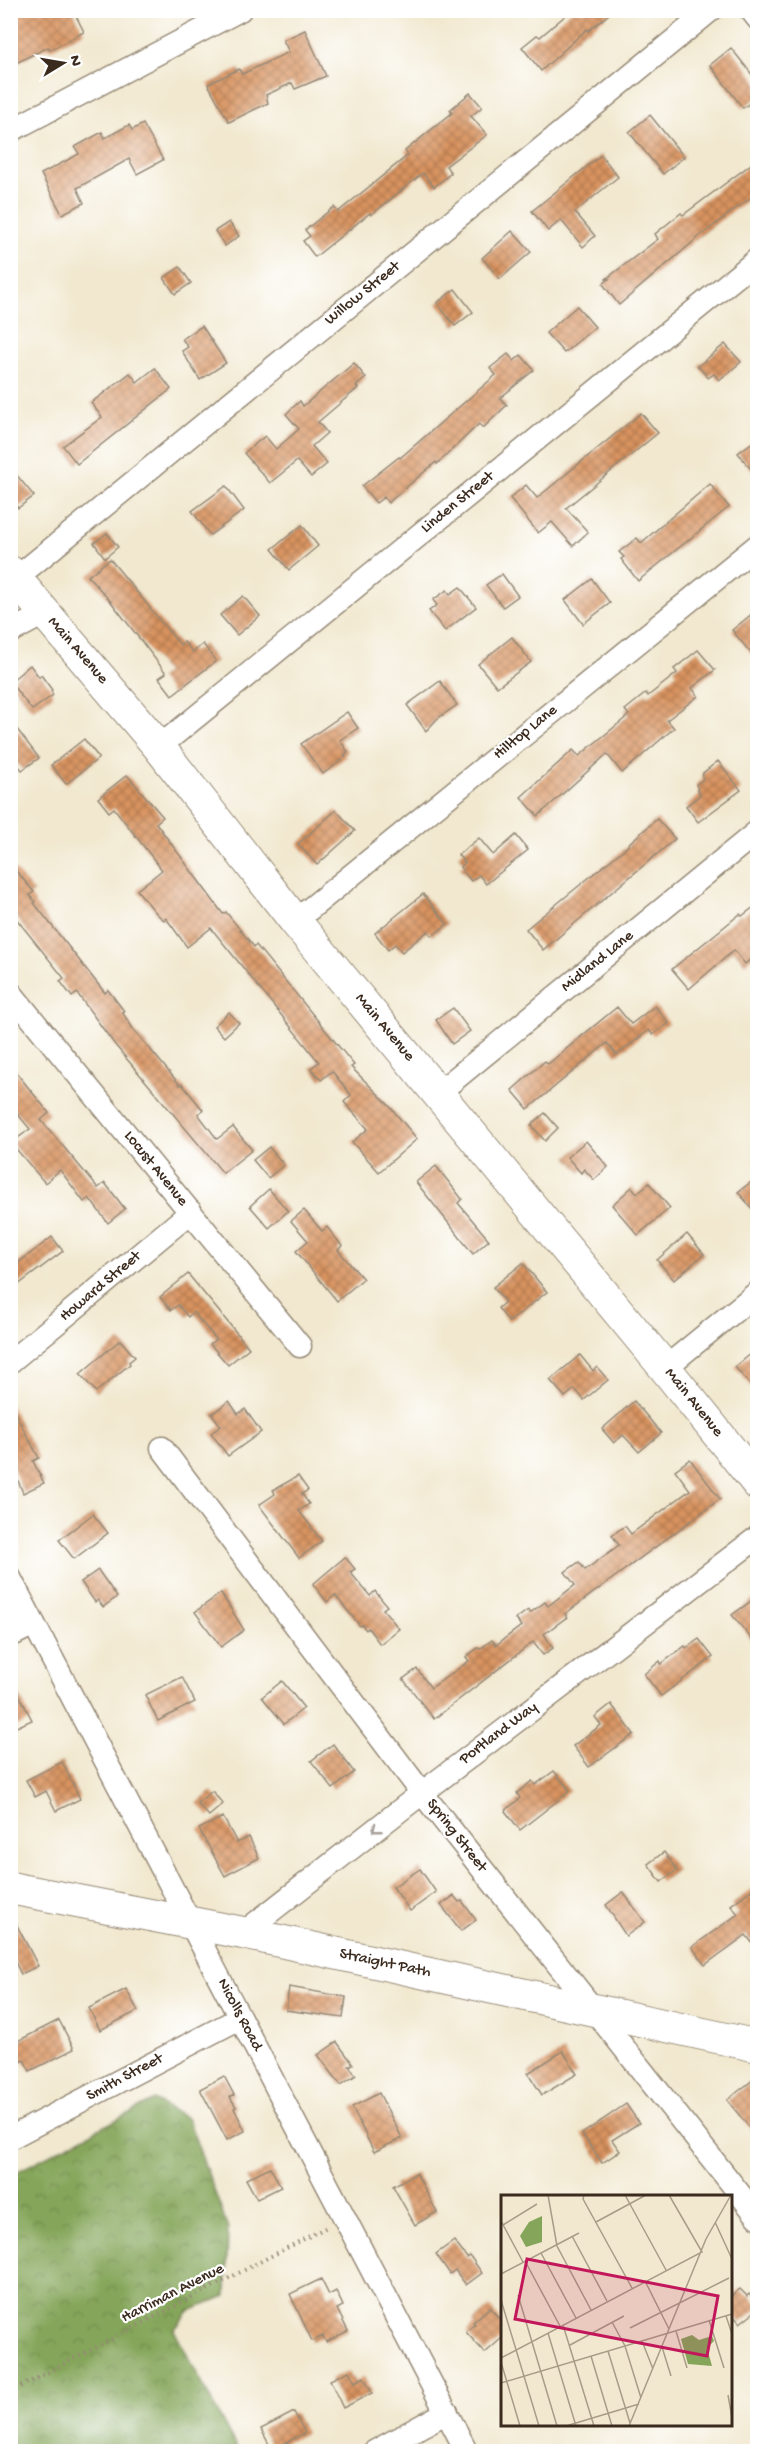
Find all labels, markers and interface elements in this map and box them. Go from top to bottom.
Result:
north arrow [33,33,93,93]
text: N [64,54,85,68]
street label: Willow Street [322,257,406,330]
street label: Linden Street [418,467,500,538]
street label: Main Avenue [43,613,112,689]
street label: Hilltop Lane [490,701,562,765]
street label: Midland Lane [558,927,639,997]
street label: Main Avenue [350,990,418,1066]
street label: Locust Avenue [119,1127,192,1211]
street label: Howard Street [57,1247,147,1326]
street label: Main Avenue [660,1365,727,1442]
street label: Portland Way [455,1698,542,1770]
street label: Spring Street [422,1796,491,1878]
one-way arrow [372,1821,383,1832]
street label: Straight Path [338,1945,433,1983]
street label: Nicolls Road [212,1976,267,2056]
street label: Smith Street [84,2049,168,2106]
inset map [501,2195,732,2426]
street label: Harriman Avenue [119,2260,228,2328]

